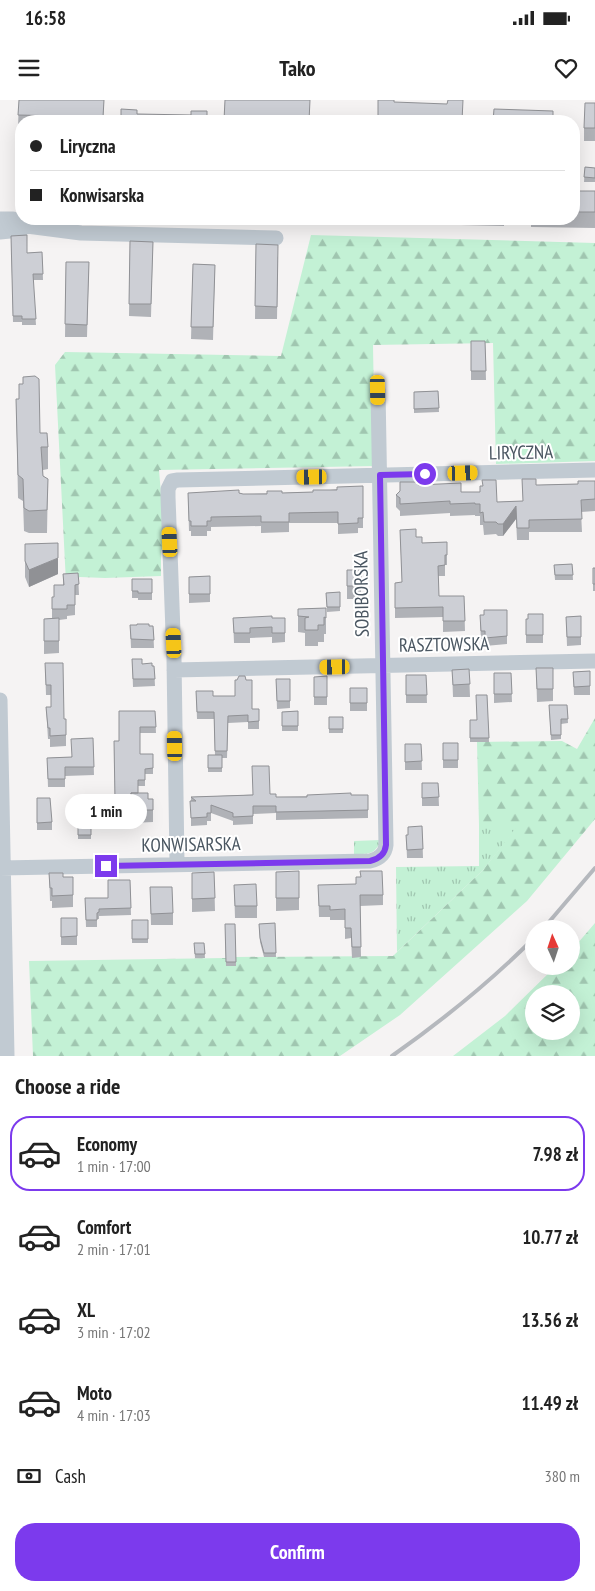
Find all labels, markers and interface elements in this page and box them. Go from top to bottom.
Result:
text: 16:58 [25,6,66,30]
icon: menu [15,54,43,82]
text: Tako [279,54,316,82]
icon: heart [552,54,580,82]
text: Liryczna [60,134,116,158]
text: Konwisarska [60,183,144,207]
car [370,375,385,405]
street label: LIRYCZNA [489,439,553,465]
route start [414,463,436,485]
car [447,465,478,481]
car [296,469,327,485]
car [161,527,178,557]
street label: SOBIBORSKA [348,551,374,637]
car [165,628,182,658]
street label: RASZTOWSKA [399,631,489,657]
car [319,659,350,675]
car [167,731,182,761]
callout: 1 min [65,794,147,828]
text: 1 min [90,801,122,821]
street label: KONWISARSKA [141,831,241,857]
route end [95,855,117,877]
north arrow [525,920,580,975]
map controls [525,920,580,1040]
button: layers [525,985,580,1040]
text: Choose a ride [15,1072,120,1100]
icon: car [17,1131,62,1176]
text: Economy [77,1132,137,1156]
text: 7.98 zł [532,1142,578,1166]
text: 1 min · 17:00 [77,1156,151,1176]
icon: car [17,1214,62,1259]
text: Comfort [77,1215,131,1239]
text: 10.77 zł [522,1225,578,1249]
text: 2 min · 17:01 [77,1239,151,1259]
icon: car [17,1297,62,1342]
text: XL [77,1298,95,1322]
text: 13.56 zł [521,1308,578,1332]
text: 3 min · 17:02 [77,1322,151,1342]
icon: car [17,1380,62,1425]
text: Moto [77,1381,112,1405]
text: 11.49 zł [521,1391,578,1415]
text: 4 min · 17:03 [77,1405,151,1425]
icon: cash [15,1462,43,1490]
text: Cash [55,1464,86,1488]
text: 380 m [545,1466,580,1486]
button: Confirm [15,1523,580,1581]

